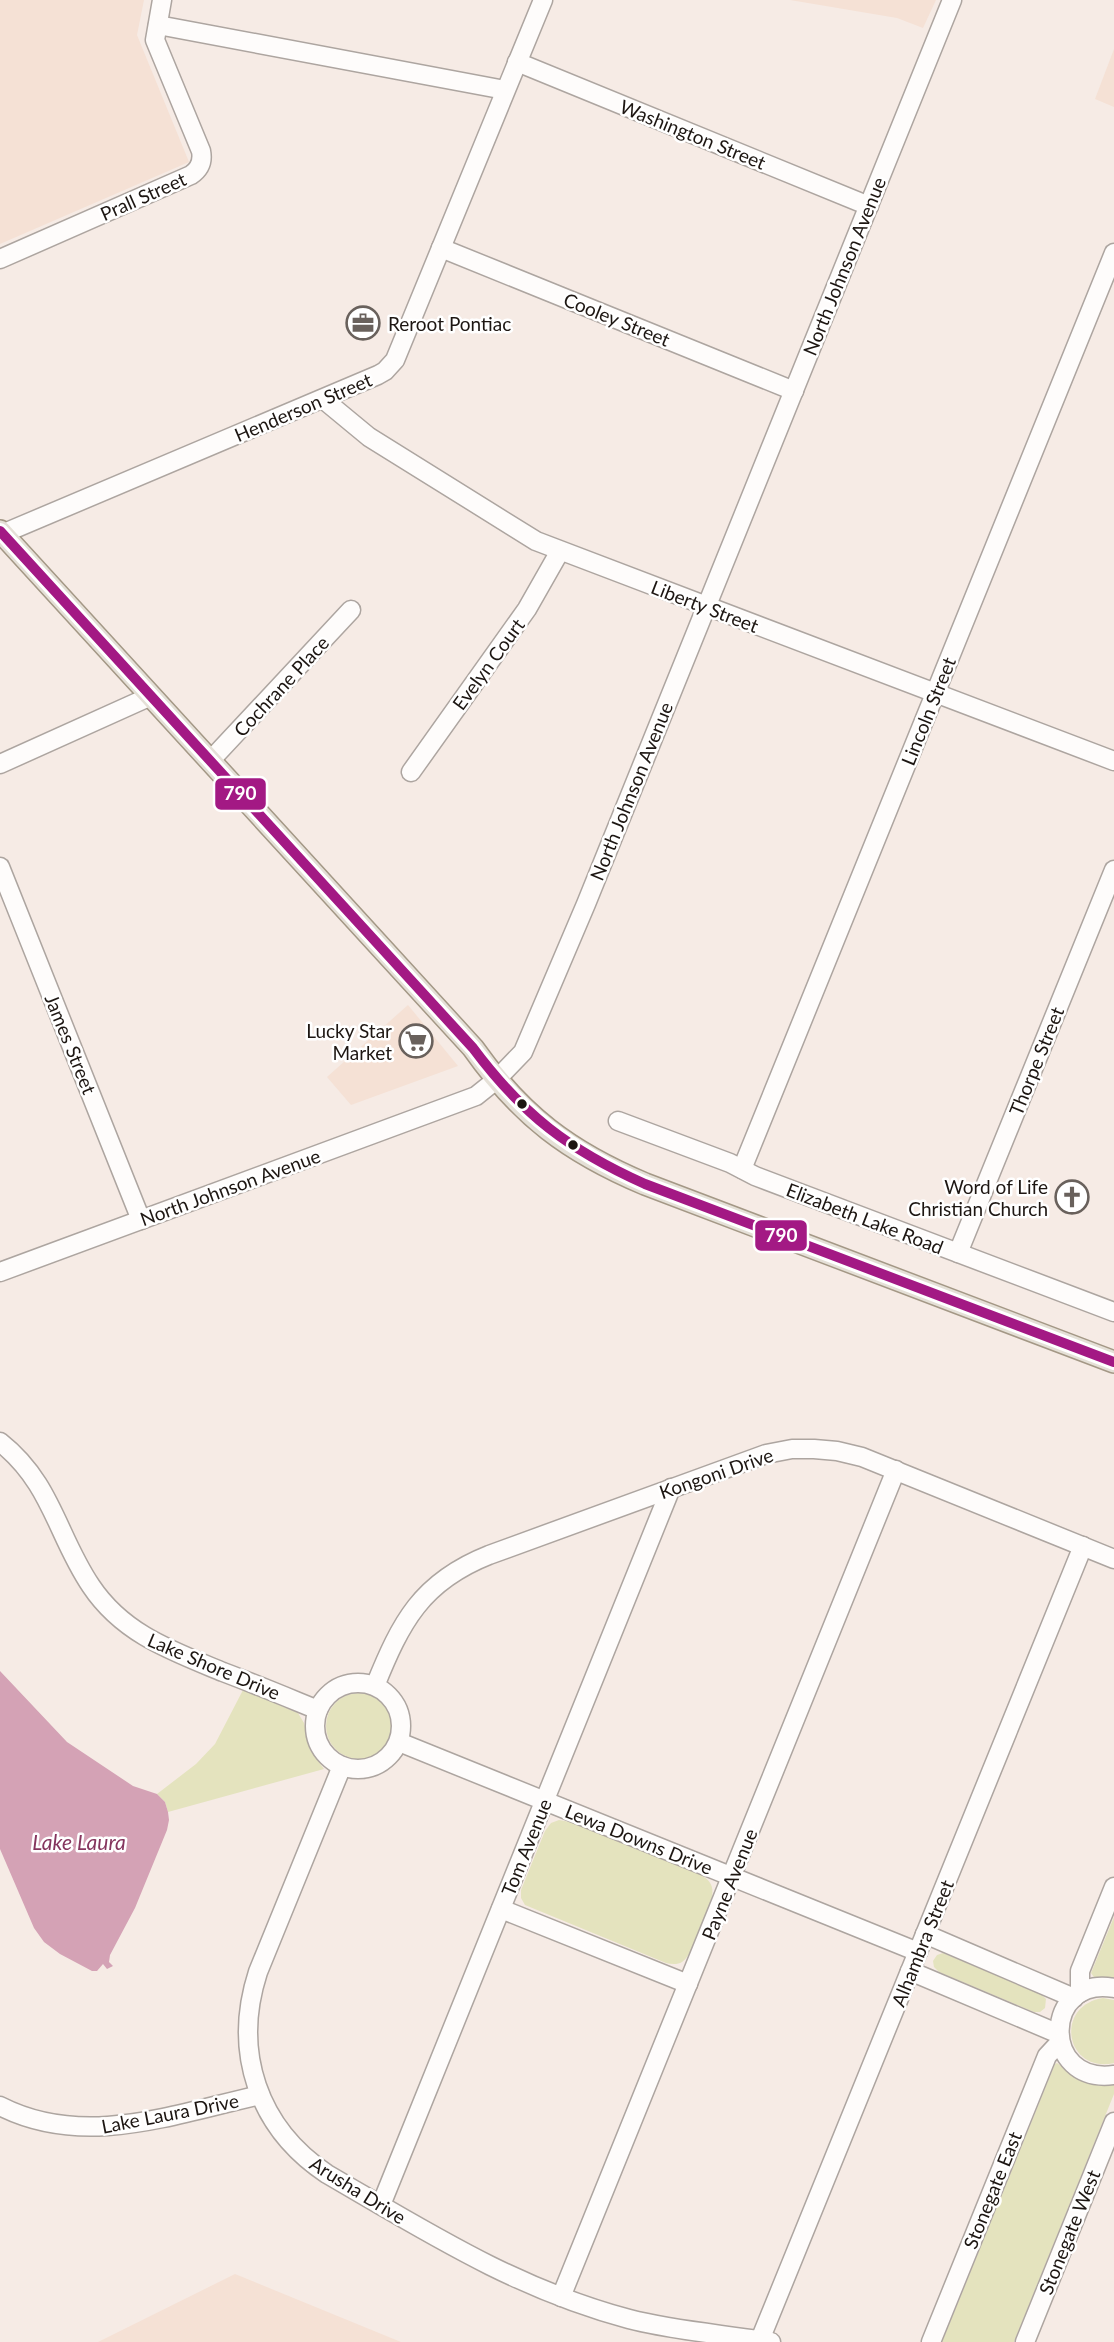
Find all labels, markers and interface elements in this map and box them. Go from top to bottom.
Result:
street label: Washington Street [617,94,769,174]
street label: Prall Street [97,167,190,225]
street label: North Johnson Avenue [798,174,890,358]
street label: Cooley Street [561,287,674,351]
office icon: Reroot Pontiac [344,304,382,342]
place label: Reroot Pontiac [388,312,511,335]
street label: Henderson Street [231,368,375,446]
street label: Liberty Street [648,575,762,637]
street label: Evelyn Court [447,614,529,714]
street label: Cochrane Place [229,631,333,741]
street label: Lincoln Street [896,653,960,768]
street label: North Johnson Avenue [585,699,677,883]
line badge: 790 [214,777,267,811]
text: 790 [223,781,257,804]
street label: James Street [41,991,102,1098]
street label: Thorpe Street [1004,1003,1068,1119]
place label: Lucky Star Market [306,1019,392,1064]
supermarket icon: Lucky Star Market [397,1022,435,1060]
unlabelled marker [515,1097,529,1111]
unlabelled marker [566,1138,580,1152]
street label: North Johnson Avenue [137,1144,323,1230]
place label: Word of Life Christian Church [908,1175,1048,1220]
street label: Elizabeth Lake Road [783,1177,947,1259]
church icon: Word of Life Christian Church [1053,1178,1091,1216]
line badge: 790 [754,1219,808,1252]
text: 790 [764,1223,798,1246]
street label: Kongoni Drive [656,1443,776,1503]
street label: Lake Shore Drive [144,1628,284,1704]
street label: Tom Avenue [496,1795,556,1899]
street label: Lewa Downs Drive [562,1799,716,1879]
street label: Payne Avenue [696,1825,762,1943]
water label: Lake Laura [32,1829,126,1854]
street label: Alhambra Street [886,1876,958,2010]
street label: Lake Laura Drive [99,2088,241,2138]
street label: Stonegate East [958,2128,1026,2252]
street label: Arusha Drive [306,2151,410,2229]
street label: Stonegate West [1034,2166,1105,2298]

